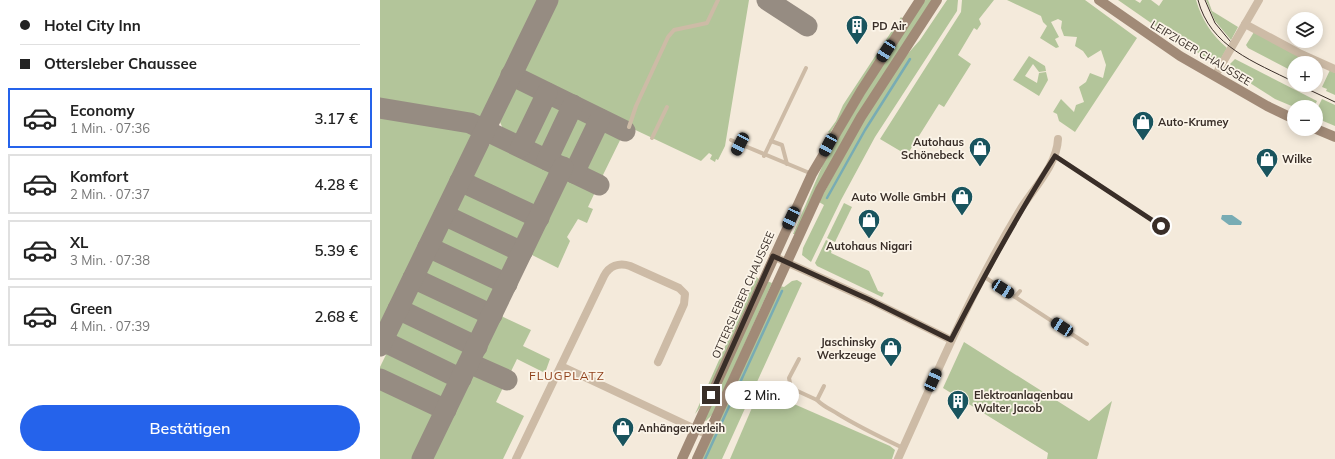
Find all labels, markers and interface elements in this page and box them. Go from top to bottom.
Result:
map controls [1287,12,1323,136]
button: layers [1287,12,1323,48]
building icon: PD Air [844,13,870,46]
text: Hotel City Inn [44,16,141,35]
street label: LEIPZIGER CHAUSSEE [1148,17,1254,89]
place label: PD Air [872,19,907,33]
car [874,38,898,64]
text: Ottersleber Chaussee [44,54,197,73]
button: + [1287,56,1323,92]
icon: car [22,100,58,136]
button: − [1287,100,1323,136]
text: Economy [70,101,135,120]
text: 3.17 € [314,109,358,128]
shop icon: Auto-Krumey [1130,109,1156,142]
place label: Auto-Krumey [1158,115,1228,129]
text: 1 Min. · 07:36 [70,120,150,136]
car [729,131,751,157]
car [817,132,839,158]
place label: Autohaus Schönebeck [901,135,965,162]
shop icon: Autohaus Schönebeck [967,135,993,168]
shop icon: Wilke [1254,146,1280,179]
place label: Wilke [1282,152,1312,166]
icon: car [22,166,58,202]
text: Komfort [70,167,128,186]
text: 4.28 € [314,175,358,194]
shop icon: Auto Wolle GmbH [949,184,975,217]
text: 2 Min. · 07:37 [70,186,150,202]
place label: Auto Wolle GmbH [851,190,946,204]
car [780,205,802,231]
shop icon: Autohaus Nigari [856,207,882,240]
route start [1152,217,1170,235]
street label: OTTERSLEBER CHAUSSEE [709,229,777,361]
icon: car [22,232,58,268]
text: XL [70,233,88,252]
place label: Autohaus Nigari [826,239,912,253]
text: 5.39 € [314,241,358,260]
text: 3 Min. · 07:38 [70,252,150,268]
car [990,277,1016,301]
icon: car [22,298,58,334]
text: Green [70,299,112,318]
text: 2.68 € [314,307,358,326]
car [1049,315,1075,339]
text: 4 Min. · 07:39 [70,318,150,334]
place label: Jaschinsky Werkzeuge [817,335,876,362]
shop icon: Jaschinsky Werkzeuge [878,335,904,368]
car [923,367,943,393]
district label: FLUGPLATZ [529,368,605,383]
callout: 2 Min. [725,381,799,409]
route end [702,386,720,404]
text: 2 Min. [744,387,780,403]
building icon: Elektroanlagenbau Walter Jacob [945,388,971,421]
place label: Elektroanlagenbau Walter Jacob [974,388,1073,415]
button: Bestätigen [20,405,360,451]
shop icon: Anhängerverleih [610,415,636,448]
place label: Anhängerverleih [638,421,725,435]

